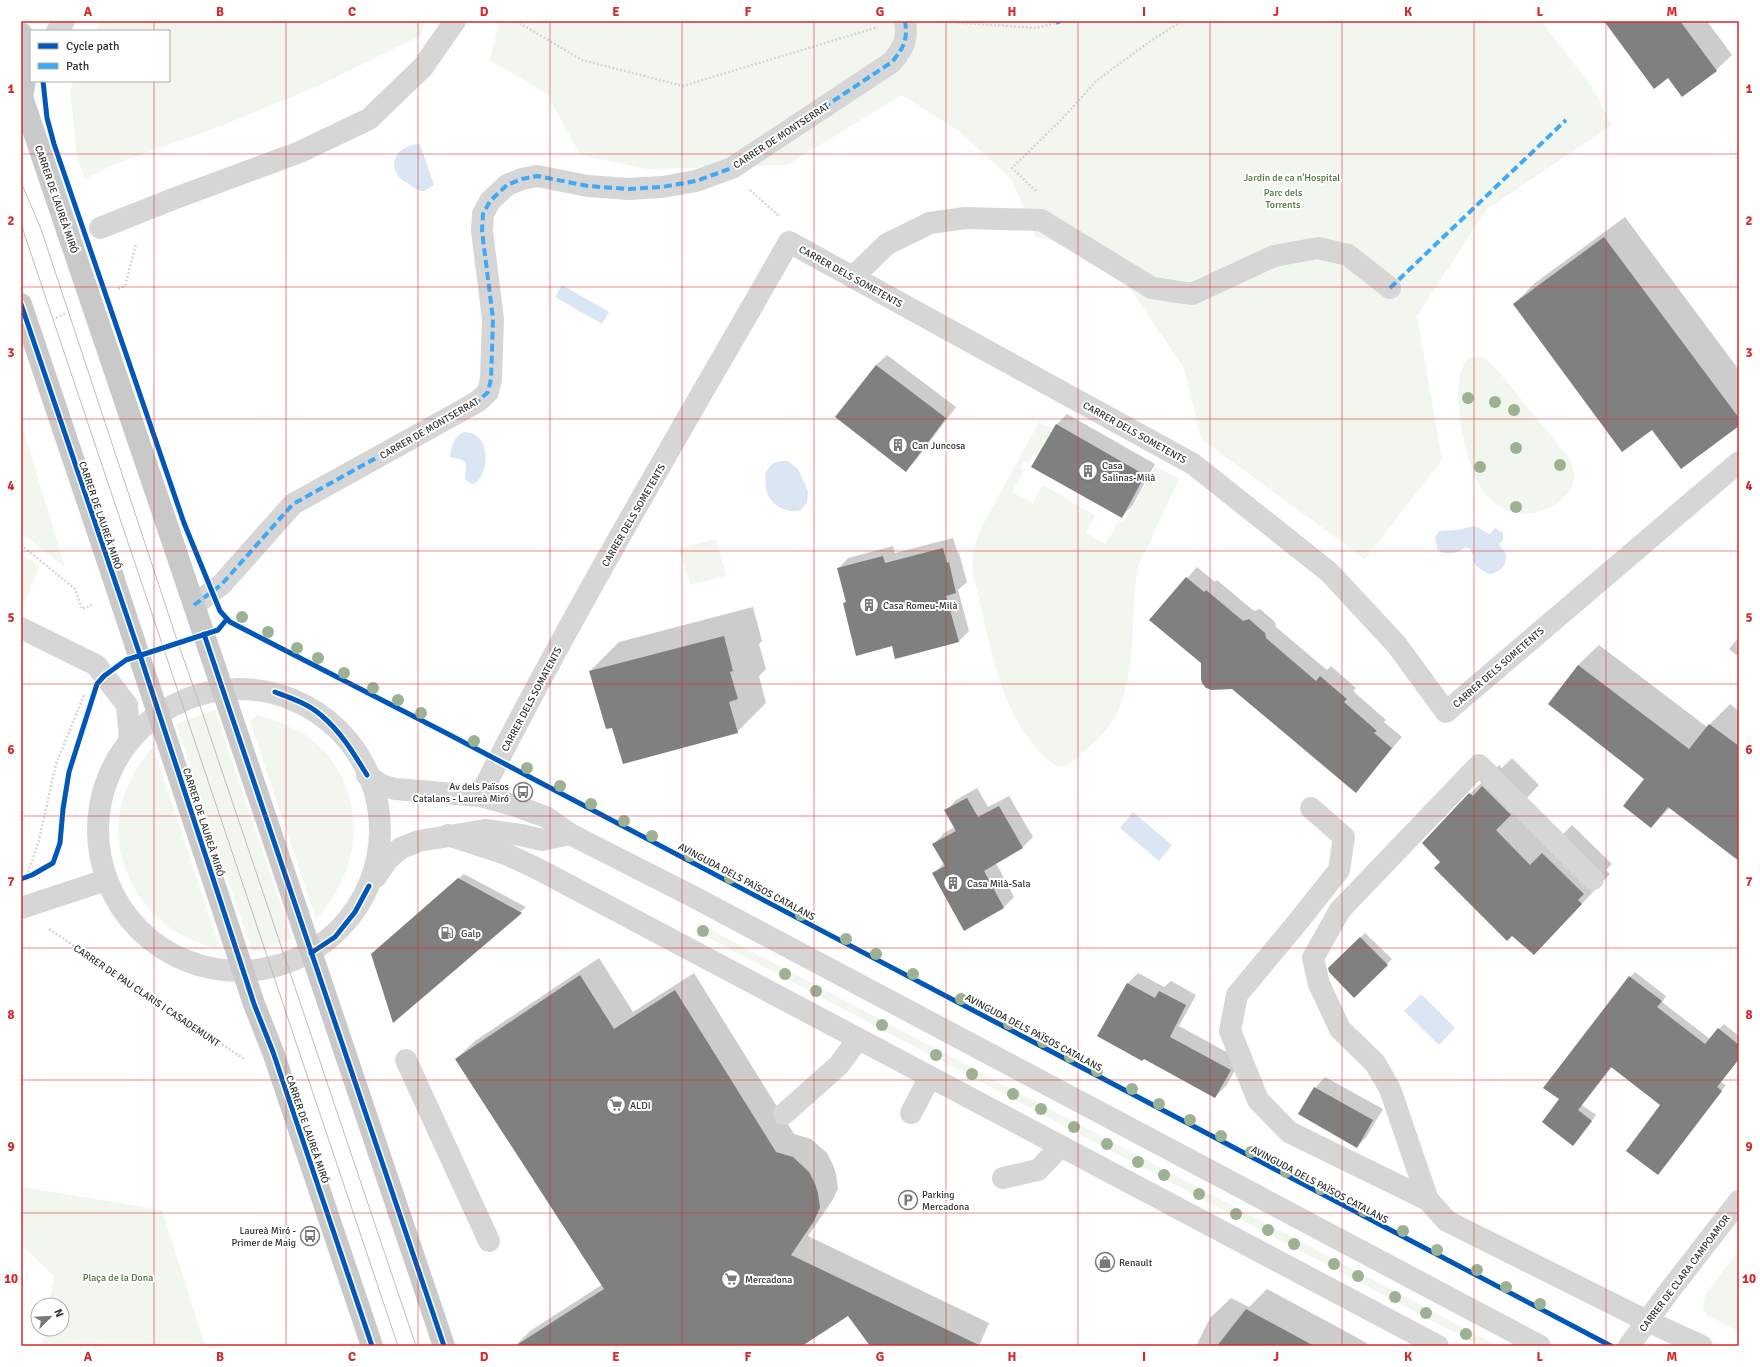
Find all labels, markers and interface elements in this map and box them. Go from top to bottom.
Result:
text: A [84,4,93,20]
text: B [216,4,224,20]
text: C [348,4,356,20]
text: D [480,4,489,20]
text: E [612,4,620,20]
text: F [745,4,752,20]
text: G [876,4,884,20]
text: H [1008,4,1016,20]
text: I [1142,4,1146,20]
text: J [1273,4,1279,20]
text: K [1404,4,1412,20]
text: L [1537,4,1544,20]
text: M [1667,4,1678,20]
legend [30,30,170,82]
text: Cycle path [66,39,119,54]
text: Path [66,59,89,74]
text: 1 [7,81,15,97]
text: 1 [1745,81,1753,97]
street label: CARRER DE MONTSERRAT [731,100,832,171]
street label: CARRER DE LAUREÀ MIRÓ [32,143,81,255]
park label: Jardín de ca n'Hospital [1244,172,1340,184]
park label: Parc dels Torrents [1264,187,1303,211]
text: 2 [7,213,15,229]
text: 2 [1745,213,1753,229]
street label: CARRER DELS SOMETENTS [797,243,905,311]
text: 3 [7,345,15,361]
text: 3 [1745,345,1753,361]
street label: CARRER DE MONTSERRAT [378,396,481,462]
street label: CARRER DELS SOMETENTS [1081,399,1189,467]
building icon: Can Juncosa [887,434,909,456]
place label: Can Juncosa [912,440,965,452]
street label: CARRER DE LAUREÀ MIRÓ [76,459,125,571]
building icon: Casa Salinas-Milà [1077,460,1099,482]
place label: Casa Salinas-Milà [1102,460,1155,484]
street label: CARRER DELS SOMETENTS [599,462,668,569]
text: 4 [7,478,15,494]
text: 4 [1745,478,1753,494]
building icon: Casa Romeu-Milà [858,594,880,616]
place label: Casa Romeu-Milà [883,600,958,612]
text: 5 [7,610,15,626]
text: 5 [1745,610,1753,626]
street label: CARRER DELS SOMETENTS [1451,625,1547,711]
street label: CARRER DELS SOMATENTS [499,645,565,754]
text: 6 [7,742,15,758]
text: 6 [1745,742,1753,758]
street label: CARRER DE LAUREÀ MIRÓ [180,766,227,879]
place label: Av dels Països Catalans - Laureà Miró [413,781,510,805]
bus stop icon: Av dels Països Catalans - Laureà Miró [512,781,534,803]
street label: AVINGUDA DELS PAÏSOS CATALANS [676,841,817,923]
building icon: Casa Milà-Sala [942,872,964,894]
text: 7 [7,874,15,890]
text: 7 [1745,874,1753,890]
place label: Casa Milà-Sala [967,878,1031,890]
fuel station icon: Galp [436,922,458,944]
place label: Galp [461,928,481,940]
street label: CARRER DE PAU CLARIS I CASADEMUNT [71,942,222,1049]
street label: AVINGUDA DELS PAÏSOS CATALANS [963,992,1104,1074]
text: 8 [7,1007,15,1023]
text: 8 [1745,1007,1753,1023]
street label: CARRER DE LAUREÀ MIRÓ [283,1073,332,1185]
supermarket icon: ALDI [605,1094,627,1116]
place label: ALDI [630,1100,651,1112]
text: 9 [7,1139,15,1155]
text: 9 [1745,1139,1753,1155]
street label: AVINGUDA DELS PAÏSOS CATALANS [1249,1144,1390,1226]
parking icon: Parking Mercadona [897,1189,919,1211]
place label: Parking Mercadona [922,1189,969,1213]
street label: CARRER DE CLARA CAMPOAMOR [1637,1213,1733,1334]
place label: Laureà Miró - Primer de Maig [231,1225,296,1249]
bus stop icon: Laureà Miró - Primer de Maig [299,1225,321,1247]
shop icon: Renault [1094,1251,1116,1273]
place label: Renault [1119,1257,1153,1269]
supermarket icon: Mercadona [720,1268,742,1290]
text: 10 [4,1271,18,1287]
text: 10 [1742,1271,1756,1287]
park label: Plaça de la Dona [83,1272,153,1284]
place label: Mercadona [745,1274,792,1286]
north arrow [30,1297,70,1337]
text: N [51,1307,66,1319]
text: A [84,1349,93,1365]
text: B [216,1349,224,1365]
text: C [348,1349,356,1365]
text: D [480,1349,489,1365]
text: E [612,1349,620,1365]
text: F [745,1349,752,1365]
text: G [876,1349,884,1365]
text: H [1008,1349,1016,1365]
text: I [1142,1349,1146,1365]
text: J [1273,1349,1279,1365]
text: K [1404,1349,1412,1365]
text: L [1537,1349,1544,1365]
text: M [1667,1349,1678,1365]

